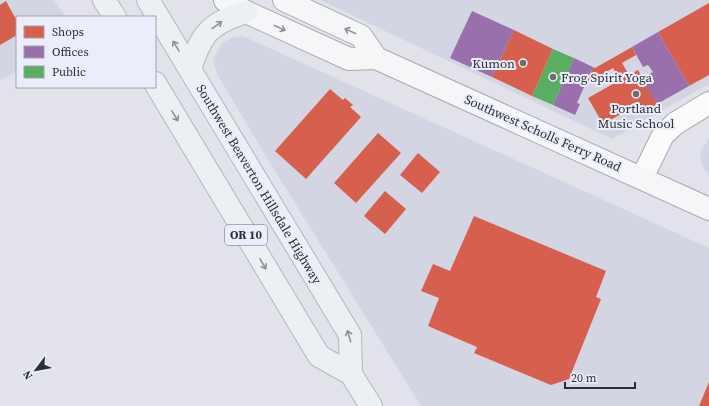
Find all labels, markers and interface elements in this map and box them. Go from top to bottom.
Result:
legend [16,16,156,88]
one-way arrow [211,21,222,29]
text: Shops [52,24,84,40]
one-way arrow [273,25,285,32]
one-way arrow [344,27,356,34]
one-way arrow [172,41,180,52]
text: Offices [52,44,89,60]
place label: Kumon [472,55,515,72]
marker: Kumon [518,58,528,68]
text: Public [52,64,86,80]
place label: Frog Spirit Yoga [561,69,652,86]
marker: Frog Spirit Yoga [548,72,558,82]
street label: Southwest Beaverton Hillsdale Highway [192,81,326,287]
marker: Portland Music School [631,89,641,99]
street label: Southwest Scholls Ferry Road [462,91,625,176]
place label: Portland Music School [598,100,674,132]
one-way arrow [171,110,179,121]
road number: OR 10 [225,225,267,245]
one-way arrow [260,258,268,270]
one-way arrow [344,329,352,342]
north arrow [16,350,56,390]
scale bar [565,364,635,390]
text: N [19,368,36,382]
text: 20 m [571,370,597,386]

